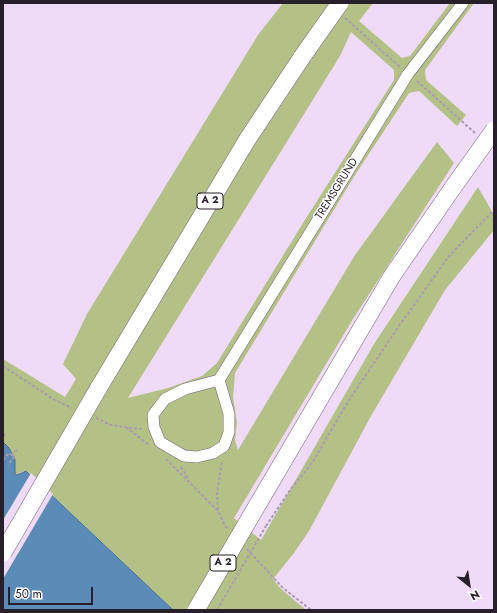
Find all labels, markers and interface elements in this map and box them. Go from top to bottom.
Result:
street label: TREMSGRUND [313,156,361,222]
road number: A 2 [197,193,223,209]
road number: A 2 [210,555,236,571]
north arrow [449,565,489,605]
scale bar [10,579,95,605]
text: 50 m [15,585,42,603]
text: N [467,586,483,605]

